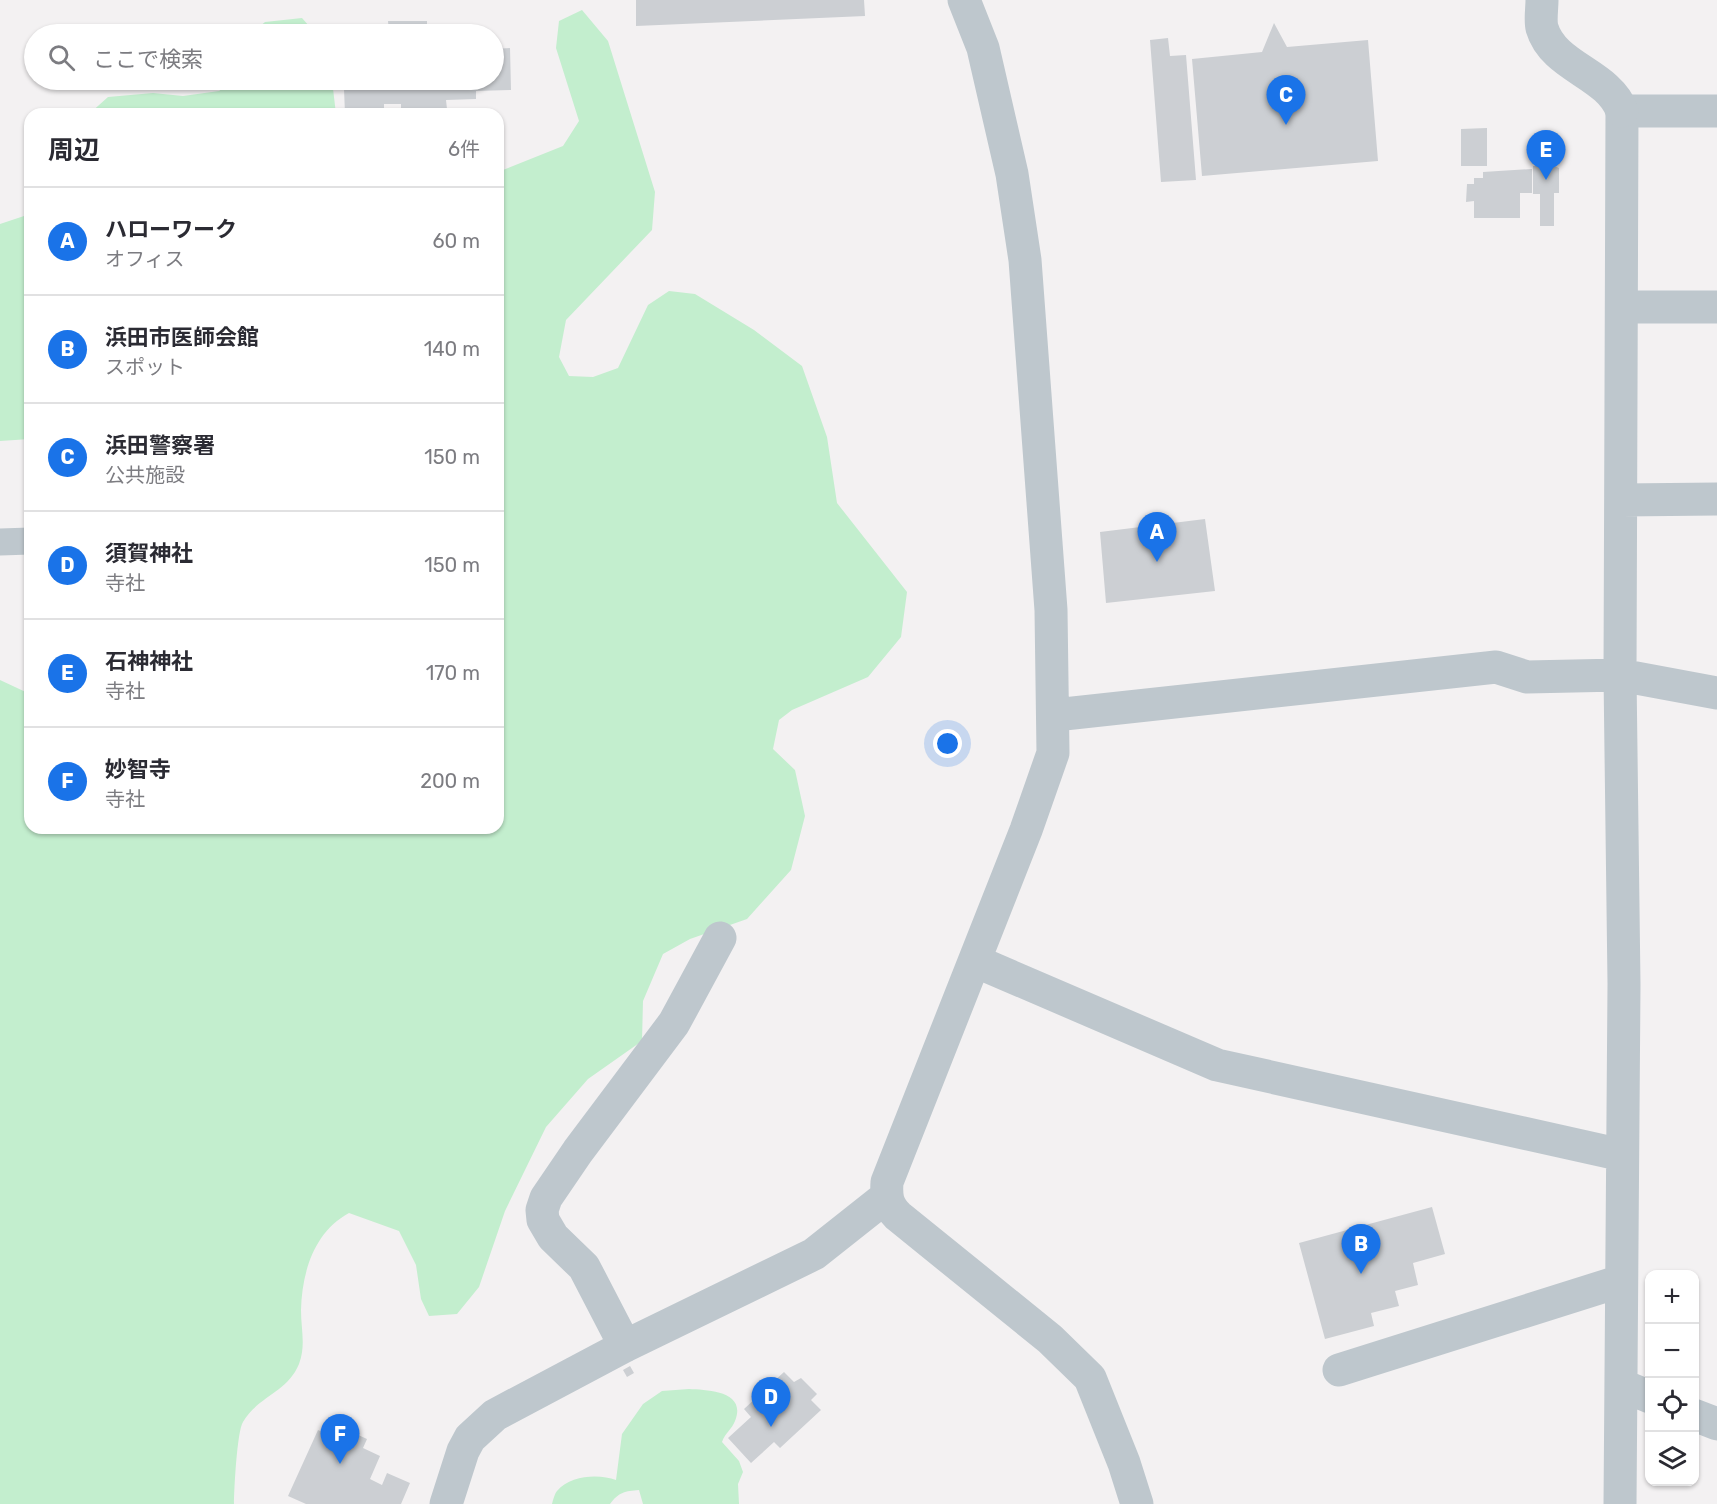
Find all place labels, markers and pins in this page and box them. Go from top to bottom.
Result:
pin: C [1266,76,1306,125]
pin: E [1526,130,1566,180]
pin: A [1138,512,1176,562]
pin: B [1342,1224,1380,1274]
pin: D [752,1378,790,1427]
pin: F [320,1414,360,1464]

